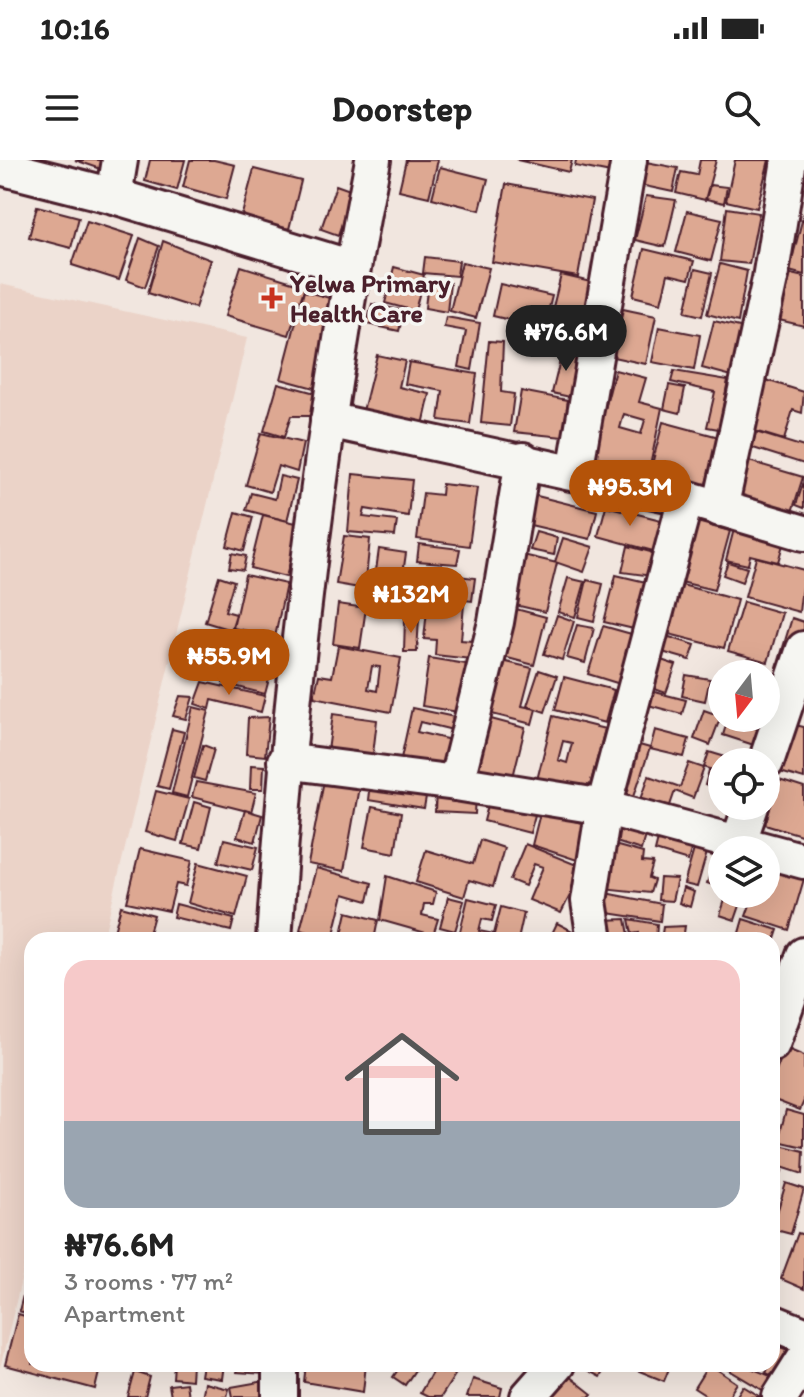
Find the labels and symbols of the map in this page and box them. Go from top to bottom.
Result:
place label: Yelwa Primary Health Care [289,267,451,329]
marker: Yelwa Primary Health Care [261,287,283,309]
pin: ₦76.6M [501,305,631,373]
pin: ₦95.3M [565,460,695,528]
pin: ₦132M [355,567,467,635]
pin: ₦55.9M [164,629,294,697]
north arrow [708,660,780,732]

